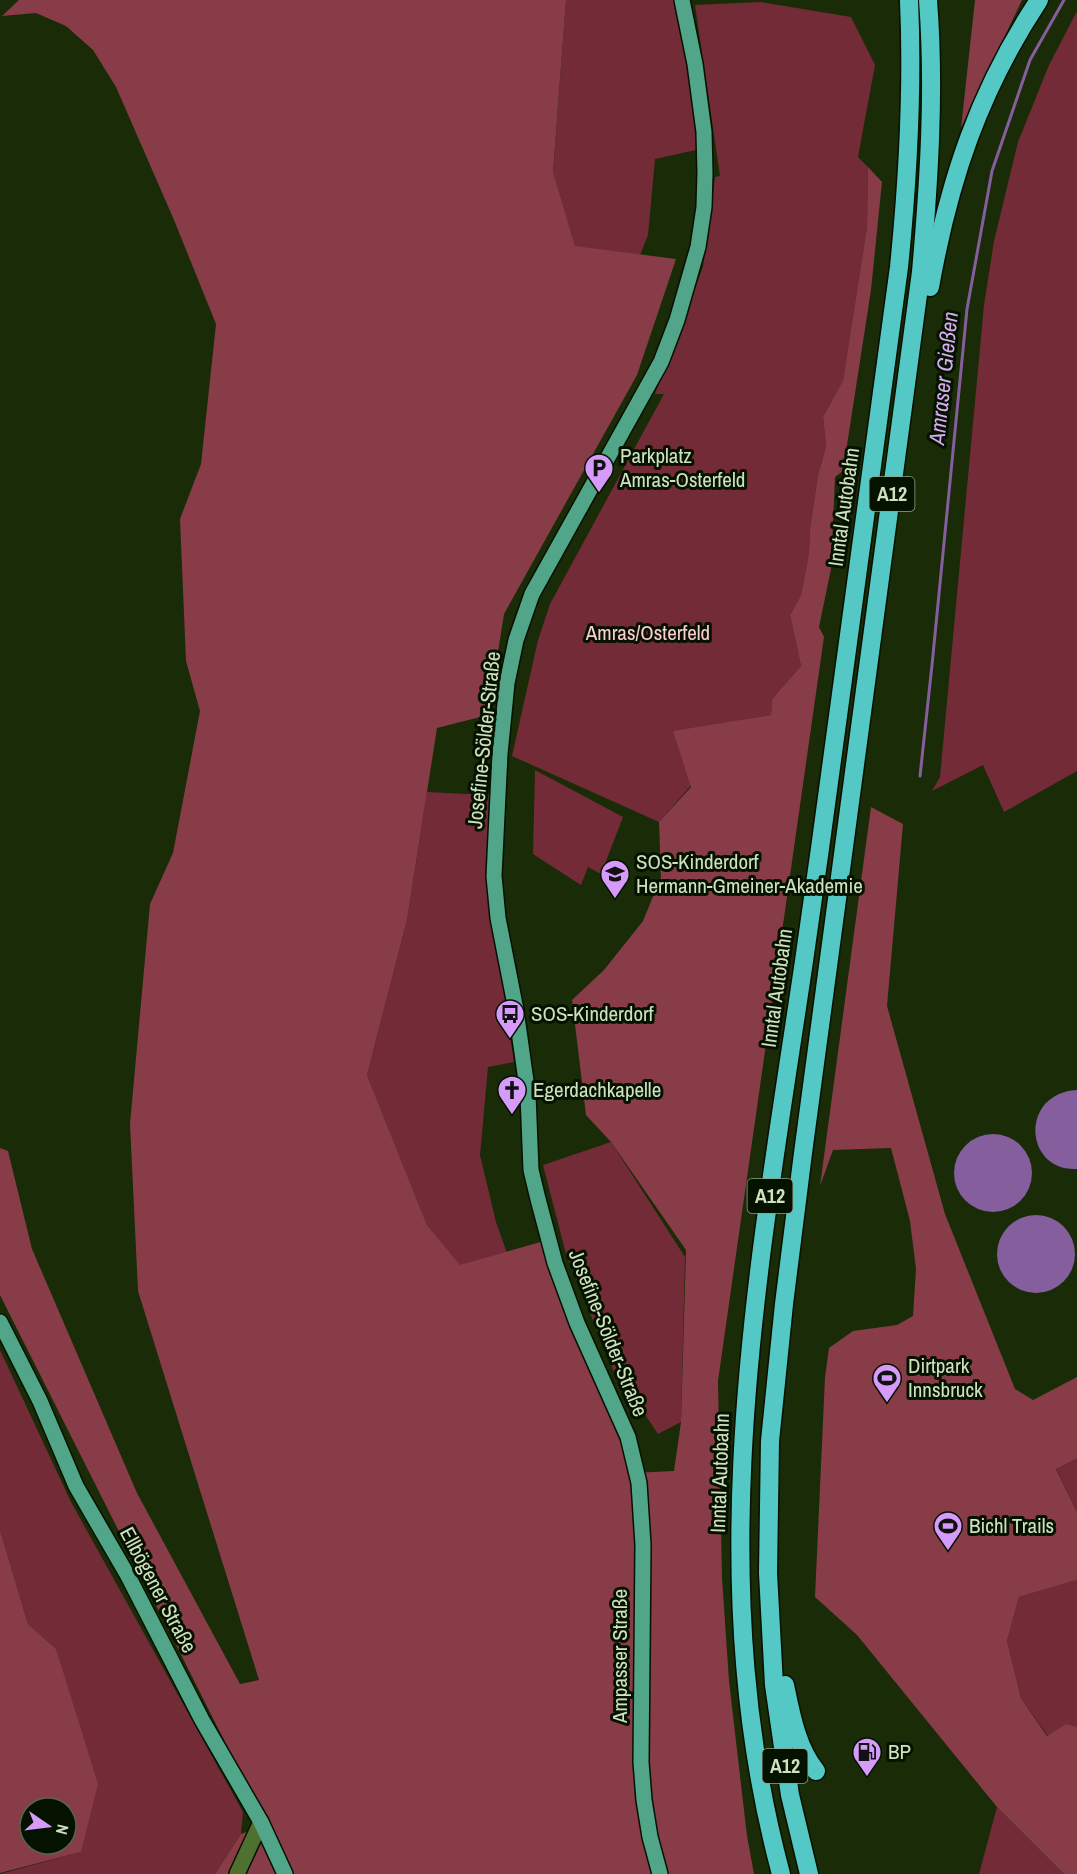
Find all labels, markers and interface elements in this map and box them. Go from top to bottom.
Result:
water label: Amraser Gießen [921,310,965,447]
place label: Parkplatz Amras-Osterfeld [619,441,745,494]
street label: Inntal Autobahn [821,446,866,568]
parking icon: Parkplatz Amras-Osterfeld [583,452,615,494]
road number: A12 [870,477,914,511]
park label: Amras/Osterfeld [585,618,710,647]
street label: Josefine-Sölder-Straße [460,650,507,830]
place label: SOS-Kinderdorf Hermann-Gmeiner-Akademie [636,847,863,900]
school or university icon: SOS-Kinderdorf Hermann-Gmeiner-Akademie [599,858,631,900]
street label: Inntal Autobahn [754,927,799,1049]
bus stop icon: SOS-Kinderdorf [494,998,526,1040]
place label: SOS-Kinderdorf [531,999,654,1028]
church icon: Egerdachkapelle [496,1074,528,1116]
place label: Egerdachkapelle [533,1075,661,1104]
road number: A12 [748,1179,792,1213]
street label: Josefine-Sölder-Straße [562,1245,655,1421]
place label: Dirtpark Innsbruck [908,1351,983,1404]
sports icon: Dirtpark Innsbruck [871,1362,903,1404]
street label: Inntal Autobahn [703,1413,736,1533]
sports icon: Bichl Trails [932,1510,964,1552]
place label: Bichl Trails [969,1511,1054,1540]
street label: Ellbögener Straße [113,1522,204,1658]
street label: Ampasser Straße [605,1589,634,1724]
fuel station icon: BP [851,1736,883,1778]
place label: BP [888,1737,911,1766]
road number: A12 [762,1749,808,1783]
north arrow [18,1796,78,1856]
text: N [51,1822,74,1837]

